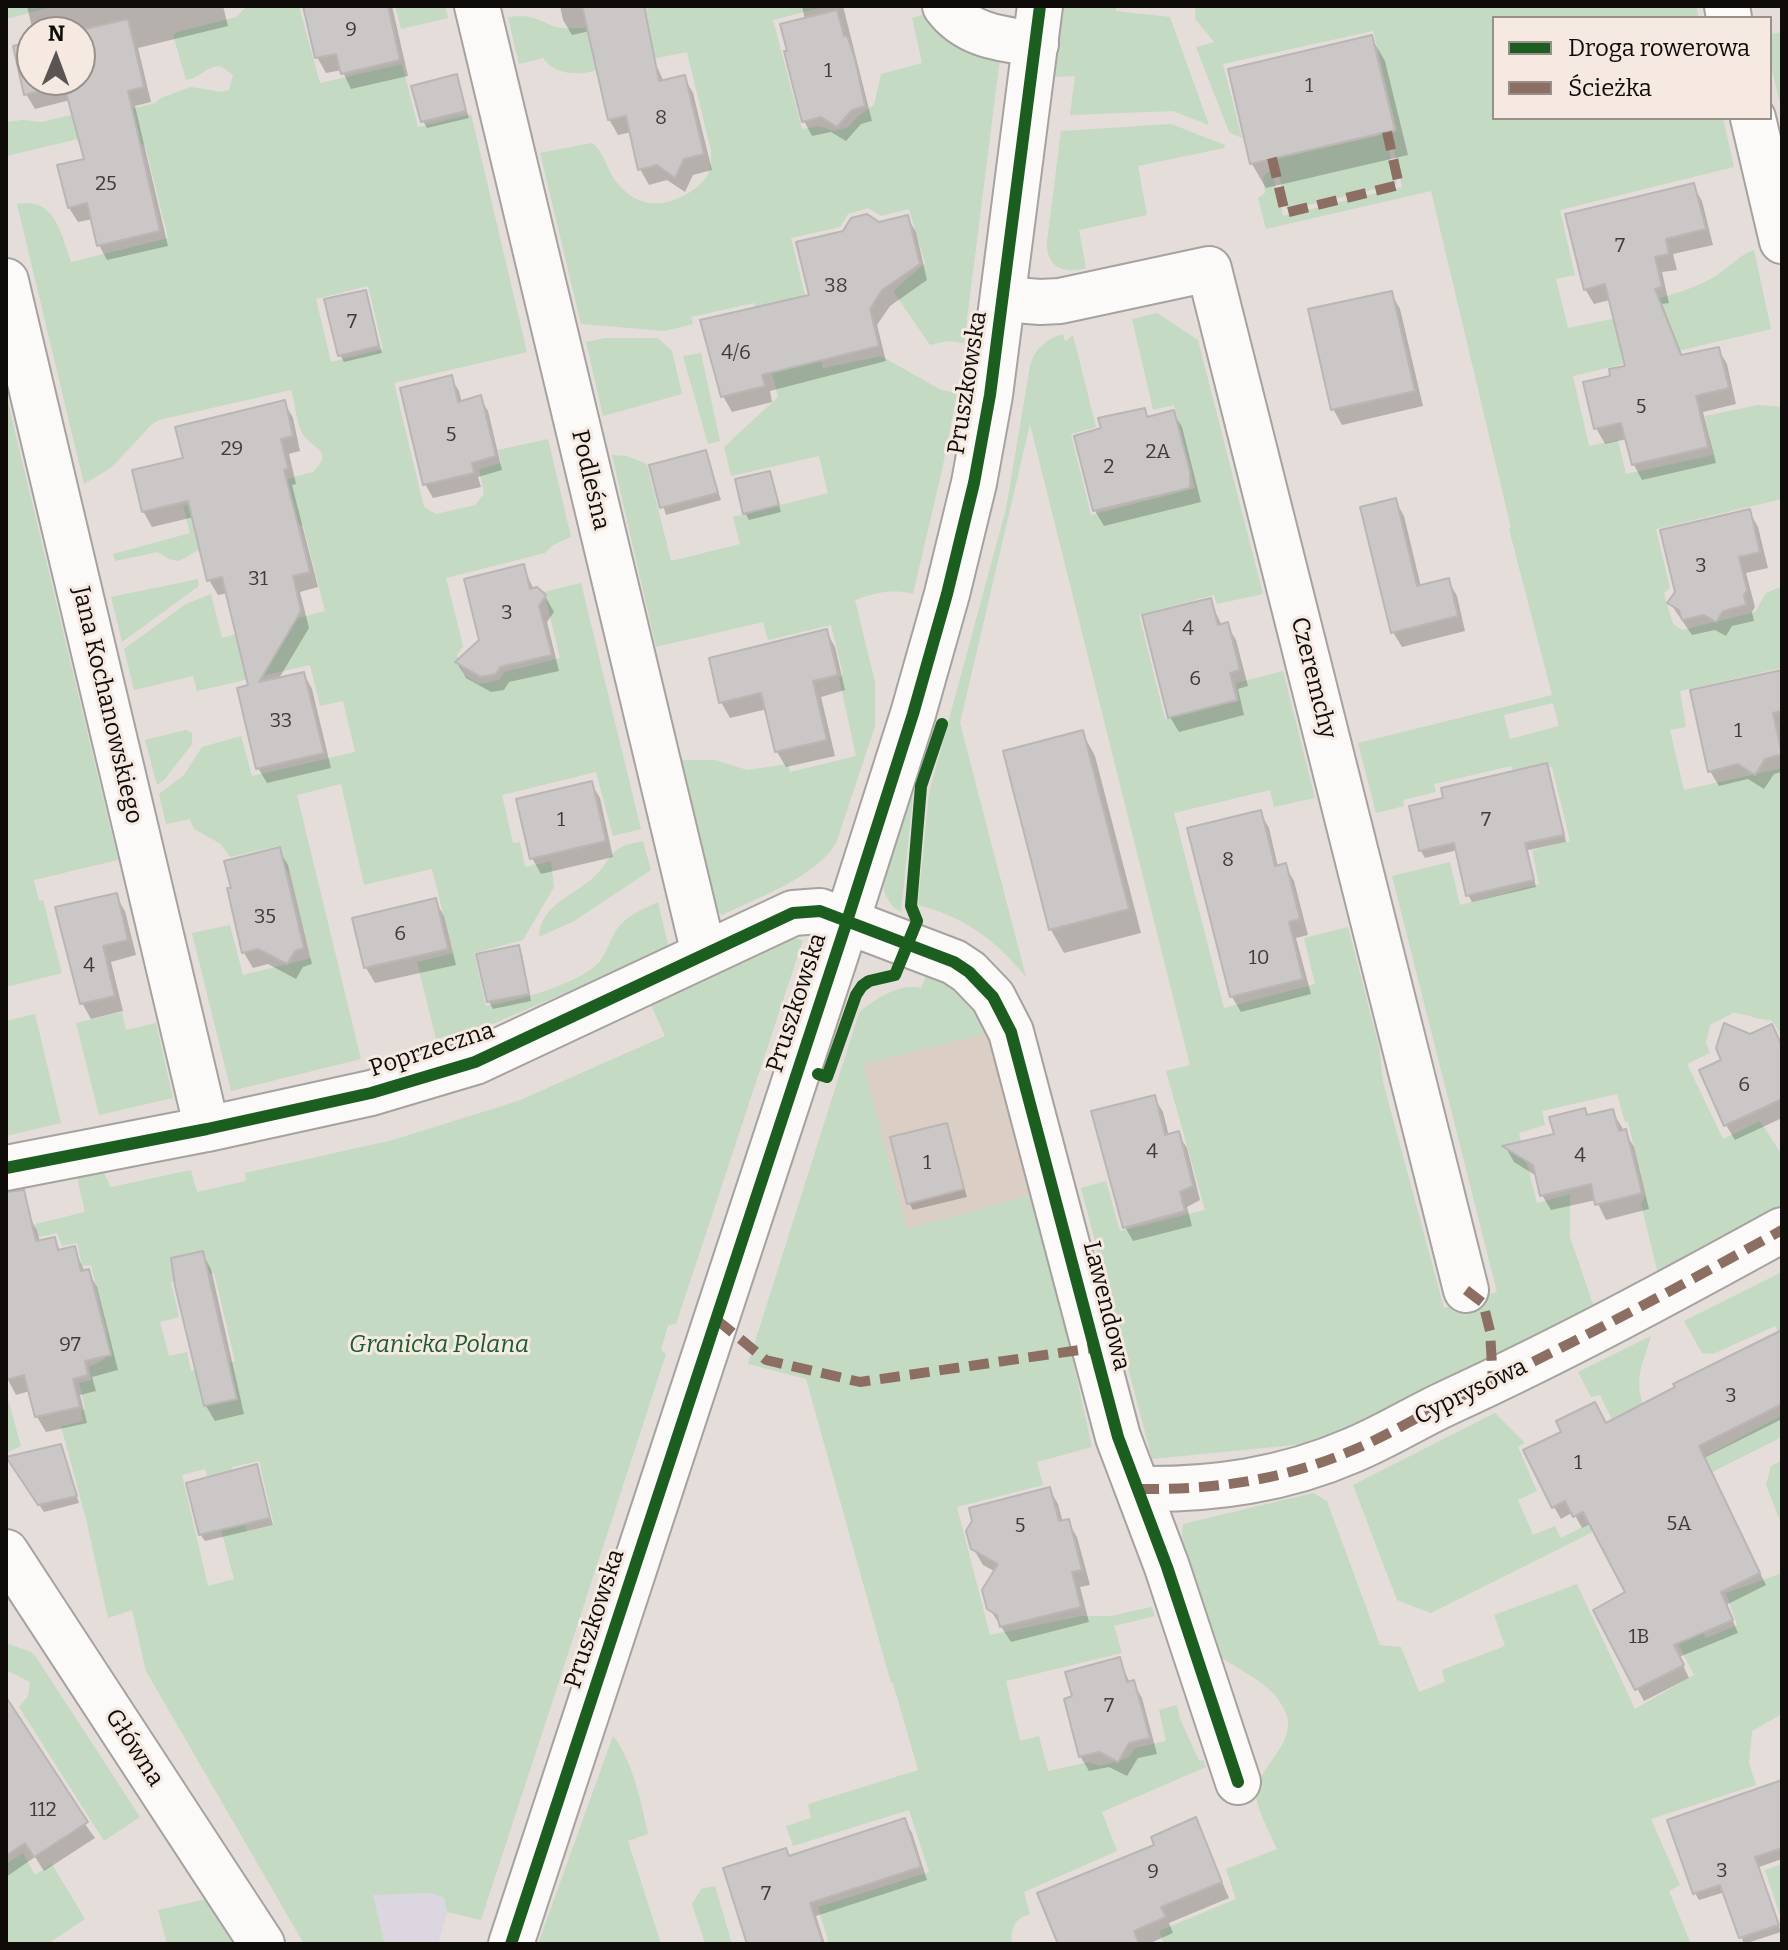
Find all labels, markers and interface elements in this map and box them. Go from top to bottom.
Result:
north arrow [16,16,96,96]
legend [1492,16,1772,120]
house number: 9 [345,18,357,42]
text: N [48,20,65,47]
text: Droga rowerowa [1568,34,1750,62]
house number: 1 [824,59,832,83]
house number: 1 [1305,74,1313,98]
text: Ścieżka [1568,74,1652,102]
house number: 8 [655,106,667,130]
house number: 25 [95,172,117,196]
house number: 7 [1615,234,1625,258]
house number: 38 [824,274,848,298]
street label: Pruszkowska [942,309,994,457]
house number: 7 [347,310,357,334]
house number: 4/6 [721,341,751,365]
house number: 5 [1636,395,1646,419]
house number: 5 [446,423,456,447]
street label: Podleśna [564,427,616,533]
house number: 29 [221,437,243,461]
house number: 2A [1145,440,1171,464]
house number: 2 [1104,455,1114,479]
house number: 3 [1695,554,1707,578]
house number: 31 [248,567,268,591]
street label: Jana Kochanowskiego [66,584,148,826]
house number: 3 [501,601,513,625]
street label: Czeremchy [1284,614,1342,742]
house number: 4 [1182,617,1194,641]
house number: 6 [1189,667,1201,691]
house number: 33 [270,709,292,733]
house number: 1 [1734,719,1742,743]
house number: 1 [557,808,565,832]
house number: 7 [1481,808,1491,832]
house number: 8 [1222,848,1234,872]
house number: 35 [254,905,276,929]
house number: 6 [394,922,406,946]
street label: Pruszkowska [761,930,833,1076]
house number: 10 [1249,946,1269,970]
house number: 4 [83,954,95,978]
street label: Poprzeczna [366,1016,498,1084]
house number: 6 [1738,1073,1750,1097]
house number: 4 [1146,1140,1158,1164]
house number: 4 [1574,1144,1586,1168]
house number: 1 [923,1151,931,1175]
street label: Lawendowa [1076,1238,1136,1374]
park label: Granicka Polana [349,1331,529,1359]
house number: 97 [59,1333,81,1357]
street label: Cyprysowa [1410,1352,1532,1432]
house number: 3 [1725,1384,1737,1408]
house number: 1 [1574,1451,1582,1475]
house number: 5A [1667,1512,1691,1536]
house number: 5 [1015,1514,1025,1538]
street label: Pruszkowska [559,1546,631,1692]
house number: 1B [1628,1625,1650,1649]
house number: 7 [1104,1694,1114,1718]
street label: Główna [98,1704,170,1792]
house number: 112 [29,1798,57,1822]
house number: 3 [1716,1859,1728,1883]
house number: 9 [1147,1860,1159,1884]
house number: 7 [761,1882,771,1906]

